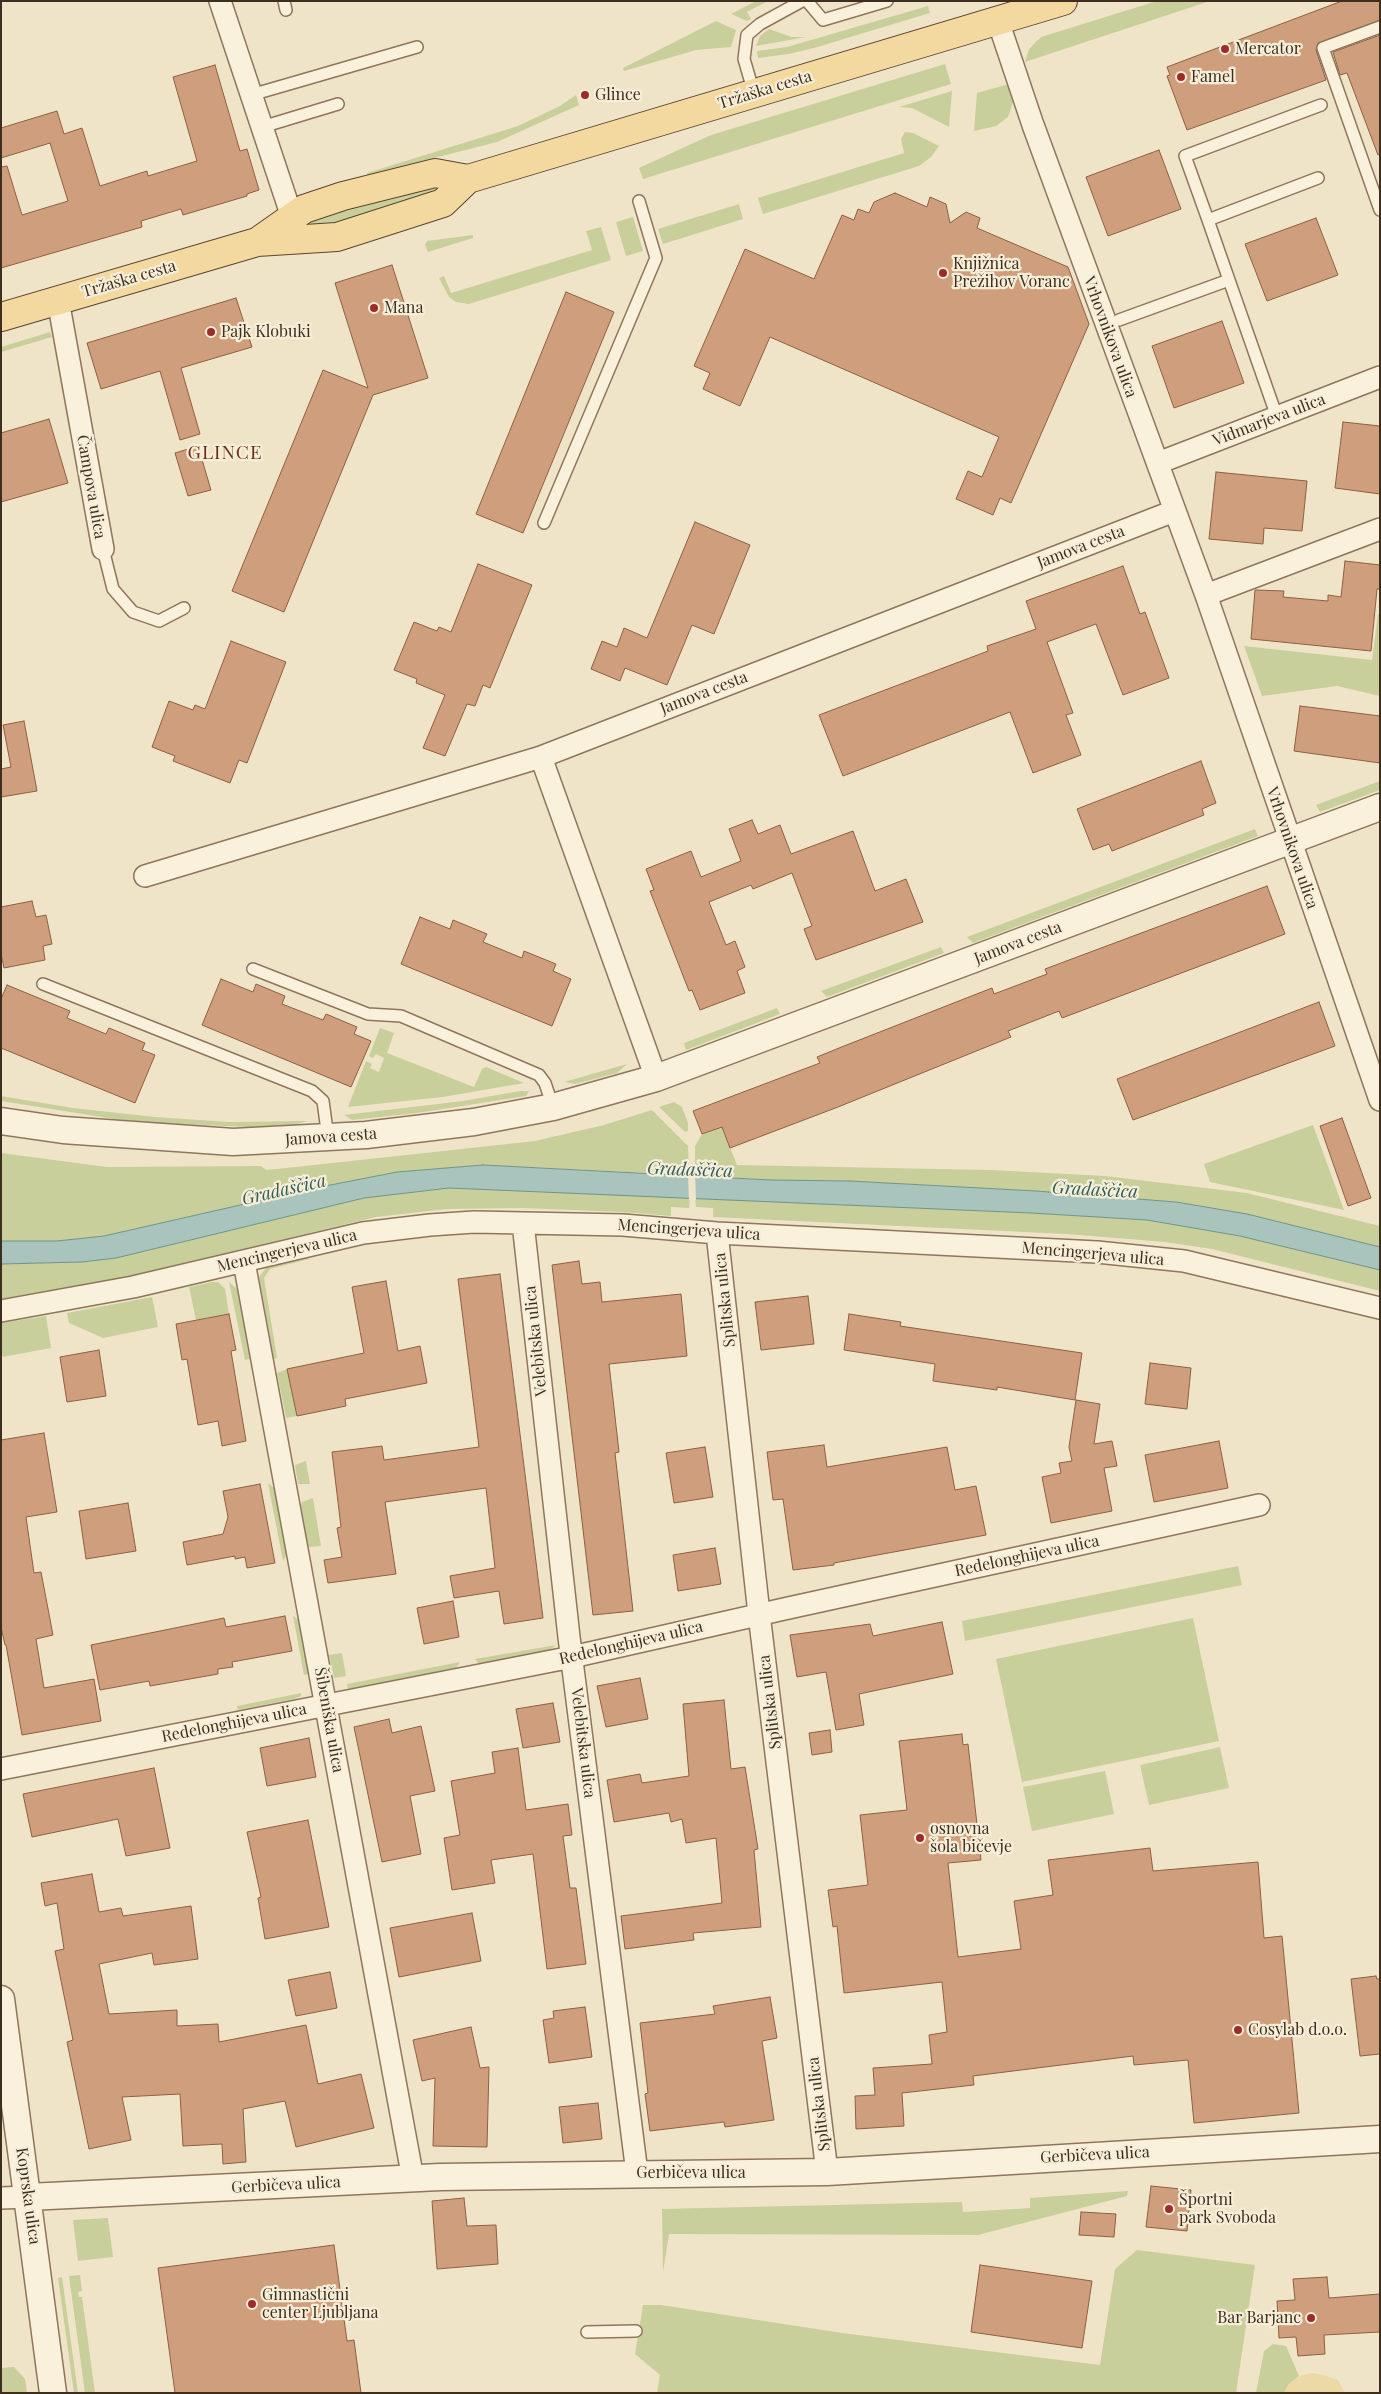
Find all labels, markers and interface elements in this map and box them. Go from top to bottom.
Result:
place label: Mercator [1235,39,1301,59]
marker: Mercator [1219,43,1231,55]
street label: Tržaška cesta [716,67,814,113]
place label: Famel [1191,67,1235,87]
marker: Famel [1175,71,1187,83]
place label: Glince [595,85,641,105]
marker: Glince [579,89,591,101]
place label: Knjižnica Prežihov Voranc [953,254,1070,292]
street label: Tržaška cesta [80,256,178,302]
marker: Knjižnica Prežihov Voranc [937,267,949,279]
street label: Vrhovnikova ulica [1079,274,1141,400]
place label: Mana [384,298,423,318]
marker: Mana [368,302,380,314]
place label: Pajk Klobuki [221,322,311,342]
marker: Pajk Klobuki [205,326,217,338]
street label: Vidmarjeva ulica [1210,390,1328,450]
street label: Čampova ulica [72,434,110,540]
district label: GLINCE [187,442,263,464]
street label: Jamova cesta [1035,522,1127,572]
street label: Jamova cesta [658,668,750,718]
street label: Vrhovnikova ulica [1262,785,1322,911]
street label: Jamova cesta [972,918,1064,968]
street label: Jamova cesta [284,1124,378,1150]
water label: Gradaščica [647,1158,733,1182]
water label: Gradaščica [240,1170,328,1210]
water label: Gradaščica [1052,1177,1138,1203]
street label: Mencingerjeva ulica [617,1215,761,1245]
street label: Mencingerjeva ulica [215,1226,359,1276]
street label: Mencingerjeva ulica [1021,1238,1165,1270]
street label: Splitska ulica [710,1252,740,1348]
street label: Velebitska ulica [521,1285,551,1397]
street label: Redelonghijeva ulica [953,1531,1101,1581]
street label: Redelonghijeva ulica [557,1617,705,1669]
street label: Splitska ulica [755,1654,785,1750]
street label: Šibeniška ulica [310,1666,348,1774]
street label: Velebitska ulica [567,1687,599,1799]
street label: Redelonghijeva ulica [160,1700,308,1746]
place label: osnovna šola bičevje [930,1819,1012,1857]
marker: osnovna šola bičevje [914,1832,926,1844]
place label: Cosylab d.o.o. [1248,2020,1347,2040]
marker: Cosylab d.o.o. [1232,2024,1244,2036]
street label: Splitska ulica [804,2056,834,2152]
street label: Gerbičeva ulica [1040,2143,1150,2167]
street label: Koprska ulica [12,2146,44,2246]
street label: Gerbičeva ulica [636,2163,746,2183]
street label: Gerbičeva ulica [231,2173,341,2197]
place label: Športni park Svoboda [1179,2190,1276,2228]
marker: Športni park Svoboda [1163,2203,1175,2215]
place label: Gimnastični center Ljubljana [262,2285,378,2323]
marker: Gimnastični center Ljubljana [246,2298,258,2310]
place label: Bar Barjanc [1217,2308,1301,2328]
marker: Bar Barjanc [1305,2312,1317,2324]

